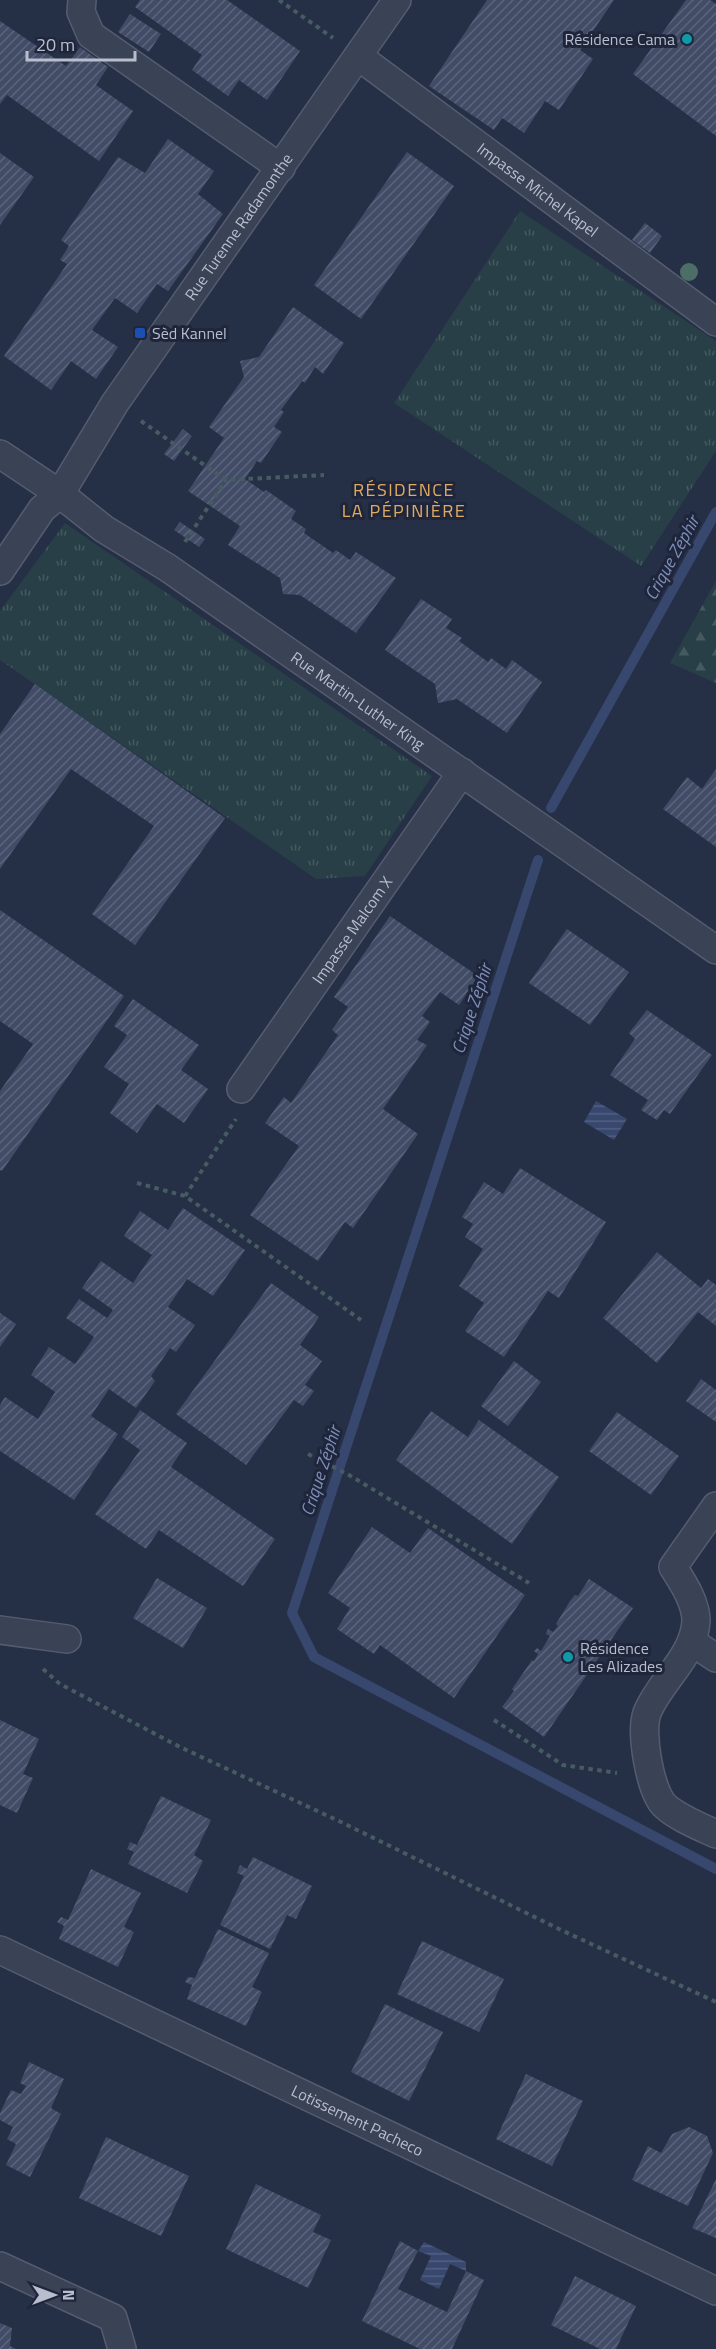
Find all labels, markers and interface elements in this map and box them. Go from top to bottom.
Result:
scale bar [27,24,135,62]
place label: Résidence Cama [565,27,675,51]
text: 20 m [36,31,75,58]
marker: Résidence Cama [680,32,694,46]
street label: Impasse Michel Kapel [472,137,603,243]
street label: Rue Turenne Radamonthe [179,148,298,305]
place label: Sèd Kannel [152,321,227,345]
marker: Sèd Kannel [133,326,147,340]
district label: RÉSIDENCE LA PÉPINIÈRE [342,476,466,524]
water label: Crique Zéphir [637,508,707,605]
street label: Rue Martin-Luther King [286,645,430,756]
street label: Impasse Malcom X [306,871,398,989]
water label: Crique Zéphir [444,958,499,1057]
water label: Crique Zéphir [293,1420,348,1519]
place label: Résidence Les Alizades [580,1636,663,1678]
marker: Résidence Les Alizades [561,1650,575,1664]
street label: Lotissement Pacheco [287,2079,428,2162]
north arrow [24,2265,84,2325]
text: N [57,2289,81,2301]

